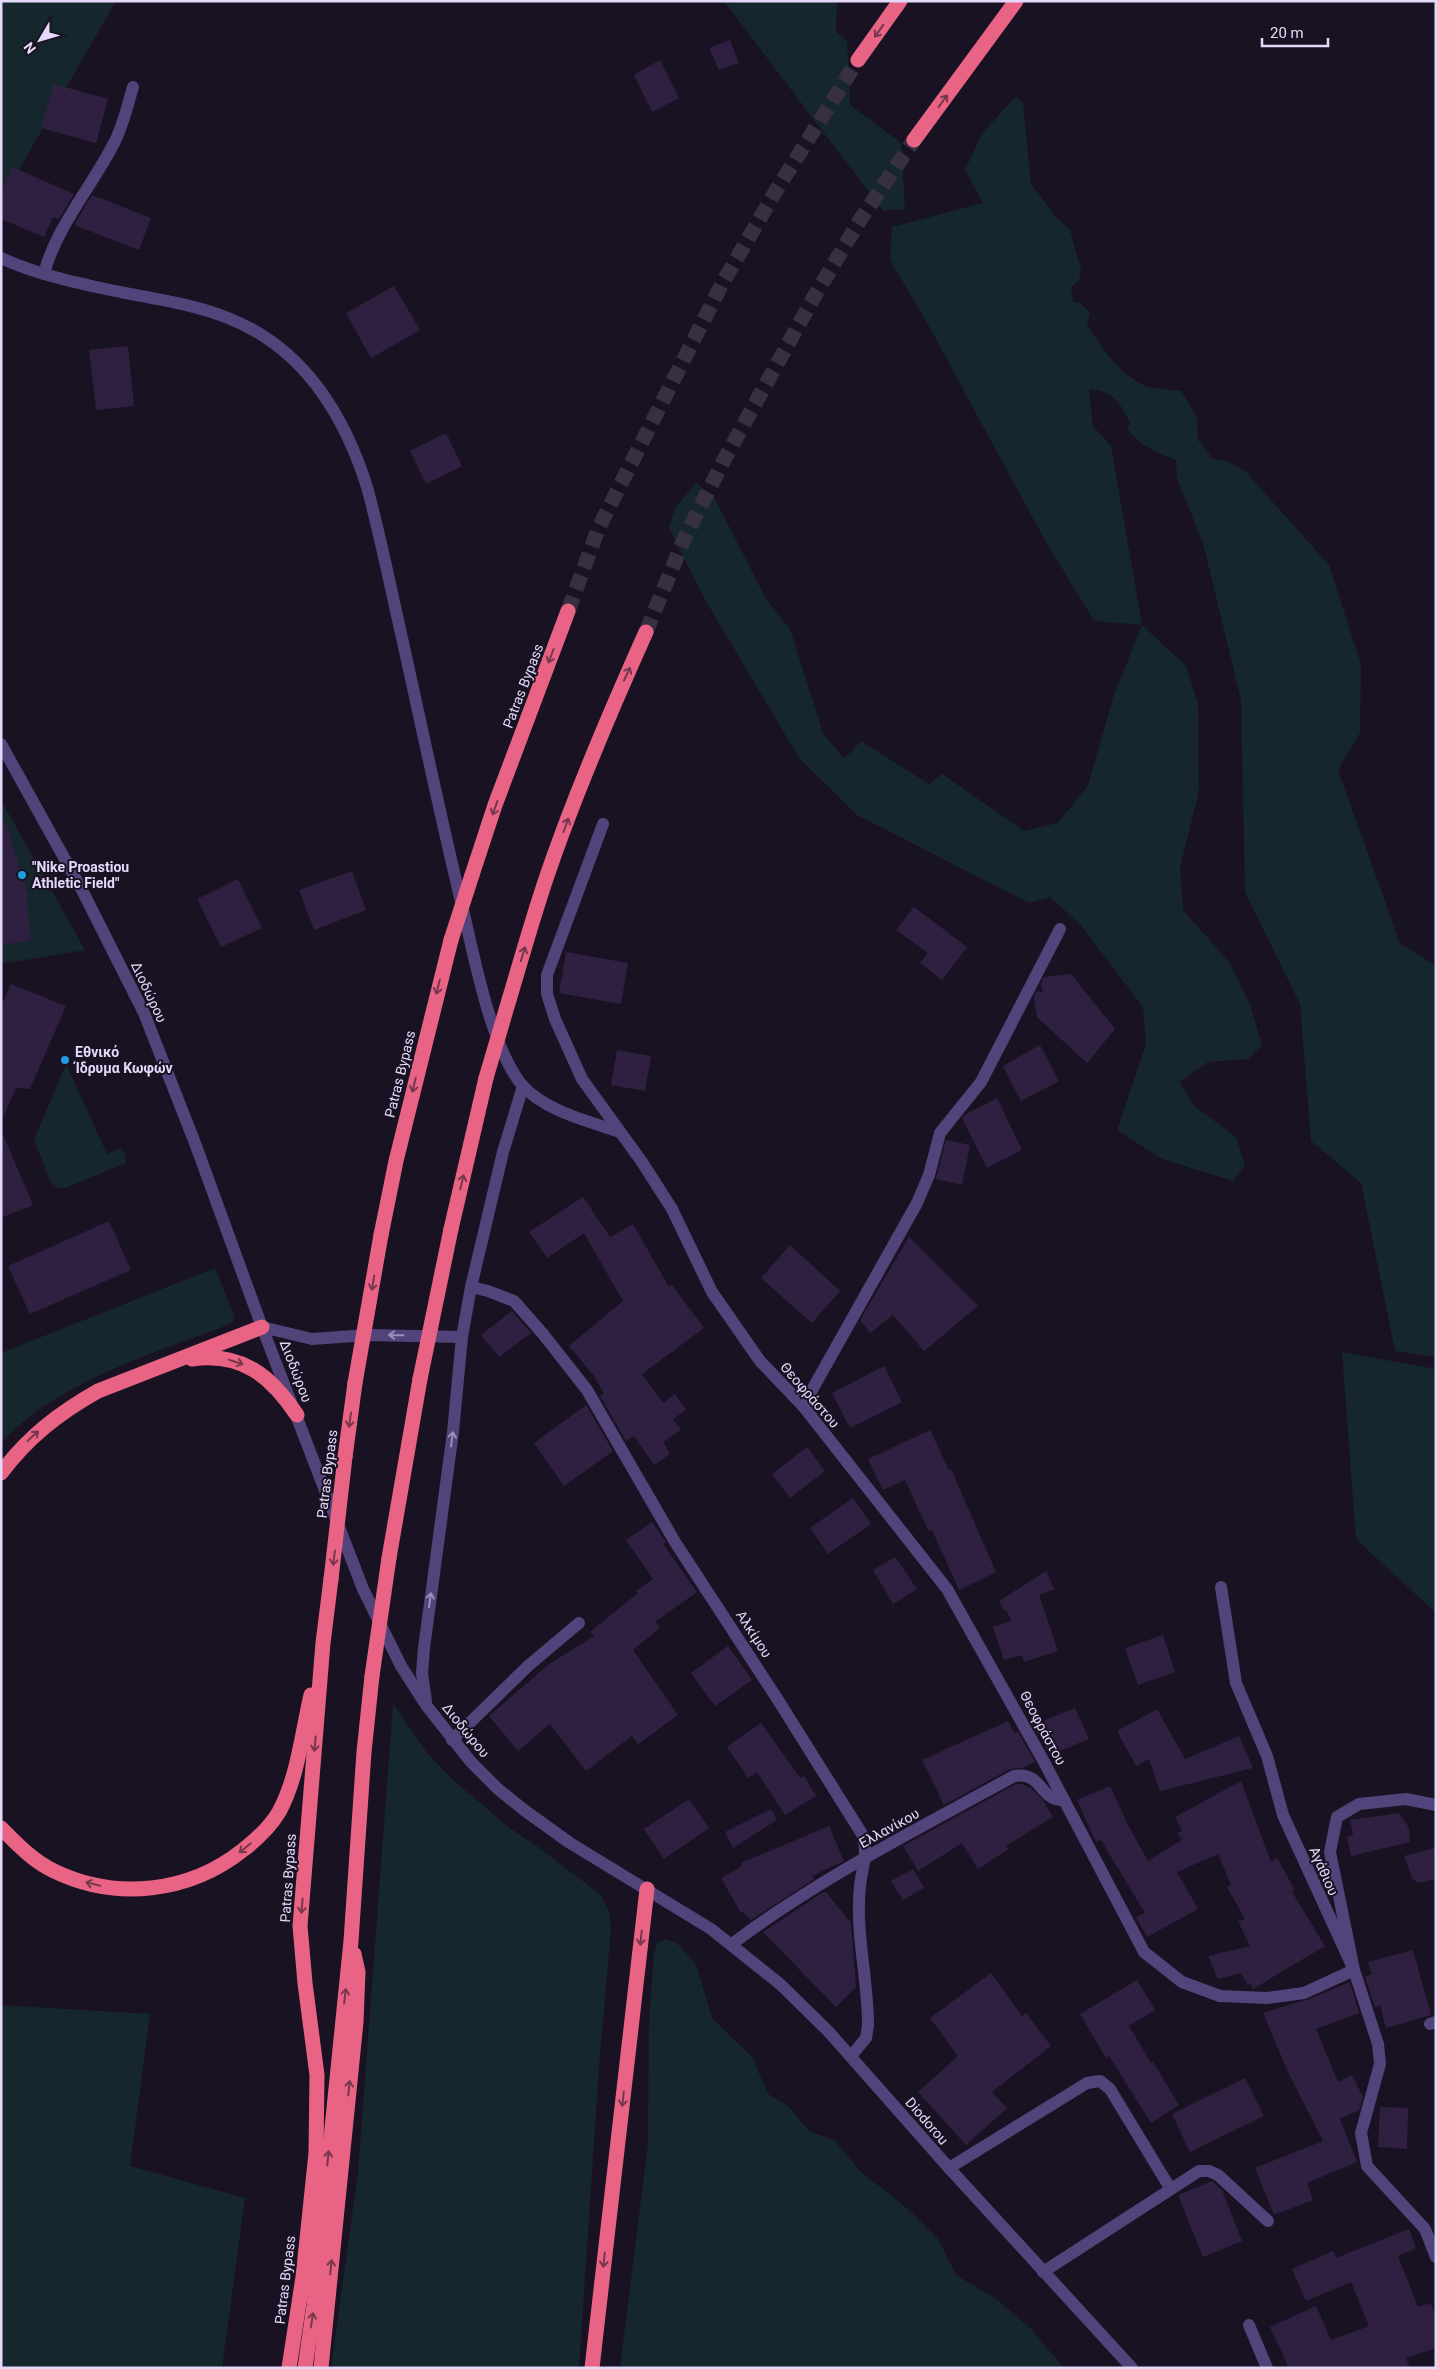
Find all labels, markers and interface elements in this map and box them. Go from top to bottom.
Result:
north arrow [15,15,65,65]
scale bar [1262,15,1328,47]
one-way arrow [874,24,884,38]
text: 20 m [1270,24,1304,42]
text: N [20,39,39,57]
one-way arrow [938,94,948,108]
street label: Patras Bypass [500,642,546,730]
one-way arrow [546,648,555,663]
one-way arrow [622,667,632,682]
one-way arrow [489,800,499,816]
one-way arrow [562,818,571,833]
place label: "Nike Proastiou Athletic Field" [32,859,129,891]
marker: "Nike Proastiou Athletic Field" [16,869,28,881]
one-way arrow [519,946,529,962]
street label: Διοδώρου [128,959,170,1025]
one-way arrow [433,979,443,995]
street label: Patras Bypass [381,1029,419,1119]
place label: Εθνικό Ίδρυμα Κωφών [73,1044,173,1077]
marker: Εθνικό Ίδρυμα Κωφών [59,1054,71,1066]
one-way arrow [409,1077,419,1093]
one-way arrow [458,1174,467,1190]
one-way arrow [367,1275,377,1291]
one-way arrow [388,1330,404,1340]
street label: Διοδώρου [277,1338,315,1404]
one-way arrow [228,1358,243,1367]
street label: Θεοφράστου [776,1359,843,1432]
one-way arrow [345,1412,355,1428]
street label: Patras Bypass [314,1429,340,1519]
one-way arrow [27,1430,39,1442]
one-way arrow [447,1431,457,1447]
one-way arrow [329,1550,339,1566]
one-way arrow [425,1592,435,1608]
street label: Αλκίμου [733,1607,775,1661]
street label: Θεοφράστου [1016,1688,1069,1768]
street label: Διοδώρου [439,1700,493,1760]
one-way arrow [310,1736,319,1752]
street label: Ελλανίκου [856,1805,922,1851]
street label: Patras Bypass [277,1833,299,1923]
one-way arrow [239,1843,252,1854]
street label: Αγάθιου [1306,1844,1342,1898]
one-way arrow [85,1879,101,1888]
one-way arrow [297,1898,306,1914]
one-way arrow [636,1929,646,1945]
one-way arrow [340,1989,350,2005]
one-way arrow [344,2080,354,2096]
one-way arrow [618,2091,628,2107]
street label: Diodorou [902,2094,952,2148]
one-way arrow [323,2150,333,2166]
street label: Patras Bypass [272,2235,298,2325]
one-way arrow [599,2252,609,2268]
one-way arrow [326,2259,336,2275]
one-way arrow [307,2312,317,2328]

